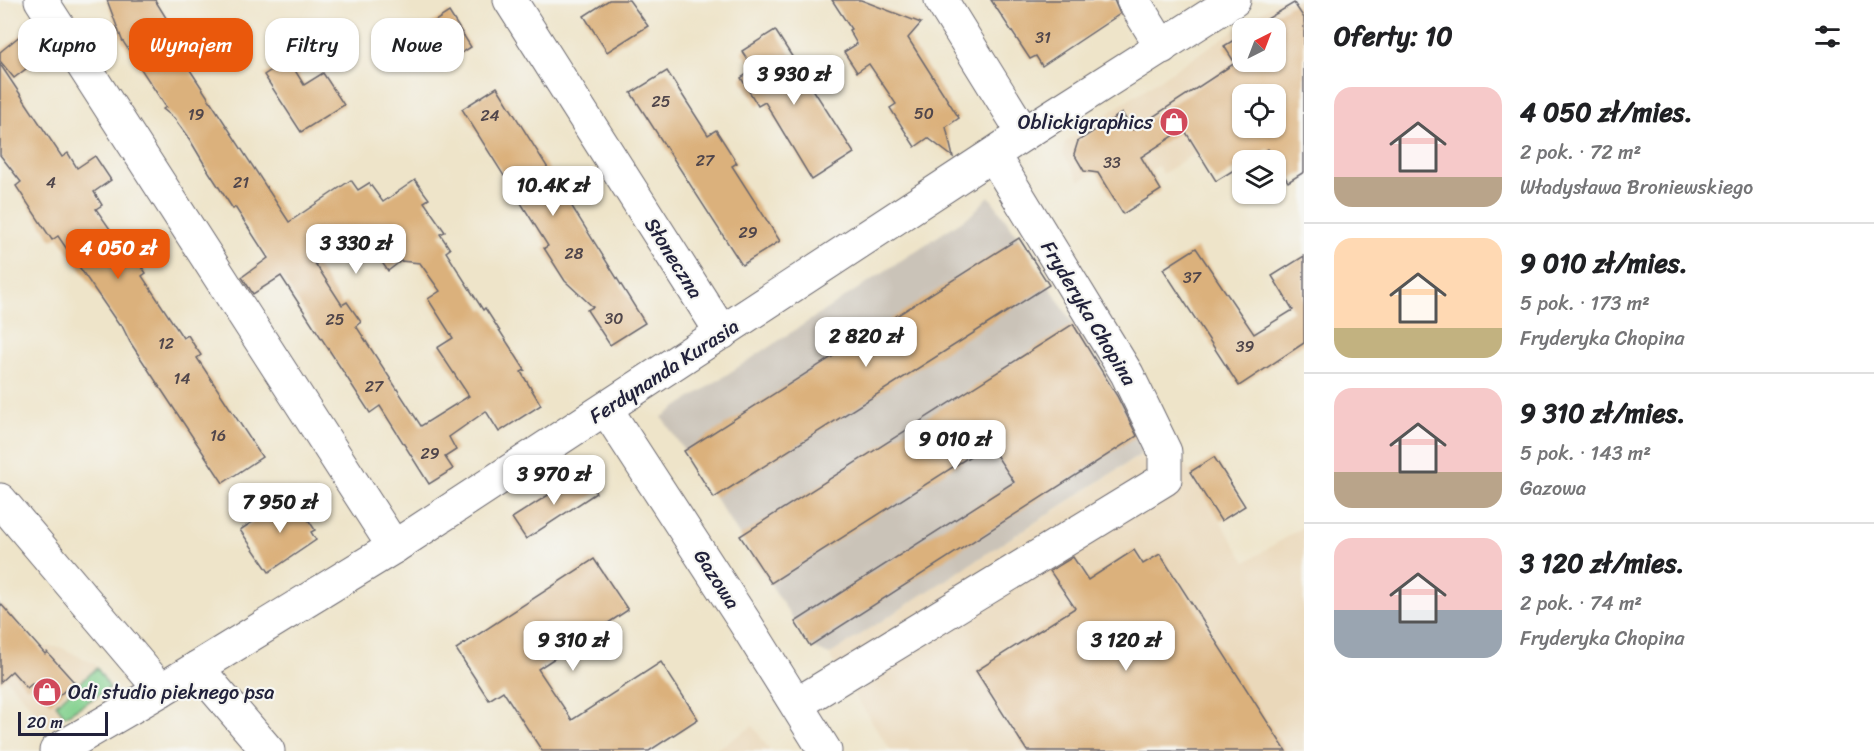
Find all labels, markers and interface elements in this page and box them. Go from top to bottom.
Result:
text: Oferty: 10 [1334,13,1453,59]
chip: Kupno [18,18,117,72]
chip: Wynajem [129,18,253,72]
chip: Filtry [265,18,359,72]
chip: Nowe [371,18,464,72]
north arrow [1232,18,1286,72]
map controls [1232,18,1286,204]
icon: filters [1811,20,1844,53]
house number: 31 [1035,23,1051,52]
pin: 3 930 zł [732,55,856,106]
text: 3 930 zł [757,57,831,92]
button: locate [1232,84,1286,138]
house number: 25 [651,87,671,116]
text: 4 050 zł/mies. [1520,89,1693,135]
house number: 50 [914,99,934,128]
house number: 19 [188,100,205,129]
house number: 24 [480,101,500,130]
place label: Oblickigraphics [1018,105,1154,140]
shop icon: Oblickigraphics [1158,106,1190,138]
icon: home [1382,111,1454,183]
text: 2 pok. · 72 m² [1520,135,1641,170]
house number: 27 [696,146,715,175]
house number: 33 [1103,148,1121,177]
button: layers [1232,150,1286,204]
pin: 10.4K zł [491,166,615,217]
house number: 4 [46,168,56,197]
house number: 21 [233,168,249,197]
text: 10.4K zł [516,168,590,203]
text: Władysława Broniewskiego [1520,170,1753,205]
street label: Słoneczna [635,211,712,306]
house number: 29 [738,218,758,247]
pin: 3 330 zł [294,224,418,275]
text: 3 330 zł [320,226,392,261]
pin: 4 050 zł [56,229,180,280]
text: 4 050 zł [80,231,156,266]
street label: Fryderyka Chopina [1031,234,1146,394]
house number: 28 [565,239,584,268]
text: 9 010 zł/mies. [1520,240,1688,286]
icon: home [1382,262,1454,334]
house number: 37 [1183,263,1202,292]
text: 5 pok. · 173 m² [1520,286,1650,321]
house number: 30 [605,304,623,333]
house number: 25 [325,305,345,334]
street label: Ferdynanda Kurasia [582,310,747,433]
pin: 2 820 zł [804,317,928,368]
text: 2 820 zł [829,319,903,354]
text: Fryderyka Chopina [1520,321,1685,356]
house number: 12 [158,329,174,358]
house number: 39 [1236,332,1254,361]
house number: 14 [174,364,190,393]
house number: 27 [365,372,384,401]
text: 9 310 zł/mies. [1520,390,1685,436]
icon: home [1382,412,1454,484]
pin: 9 010 zł [893,420,1017,471]
house number: 16 [210,421,226,450]
text: 9 010 zł [919,422,991,457]
text: 5 pok. · 143 m² [1520,436,1651,471]
house number: 29 [420,439,440,468]
pin: 3 970 zł [492,455,616,506]
text: 3 970 zł [517,457,591,492]
text: Gazowa [1520,471,1586,506]
pin: 7 950 zł [218,483,342,534]
text: 7 950 zł [243,485,318,520]
text: 3 120 zł/mies. [1520,540,1684,586]
street label: Gazowa [684,542,749,616]
icon: home [1382,562,1454,634]
text: 2 pok. · 74 m² [1520,586,1642,621]
pin: 9 310 zł [511,621,635,672]
pin: 3 120 zł [1064,621,1188,672]
text: Fryderyka Chopina [1520,621,1685,656]
text: 9 310 zł [538,623,608,658]
text: 3 120 zł [1091,623,1161,658]
place label: Odi studio pieknego psa [68,675,274,710]
shop icon: Odi studio pieknego psa [31,676,63,708]
text: 20 m [27,708,63,737]
scale bar [18,709,108,736]

